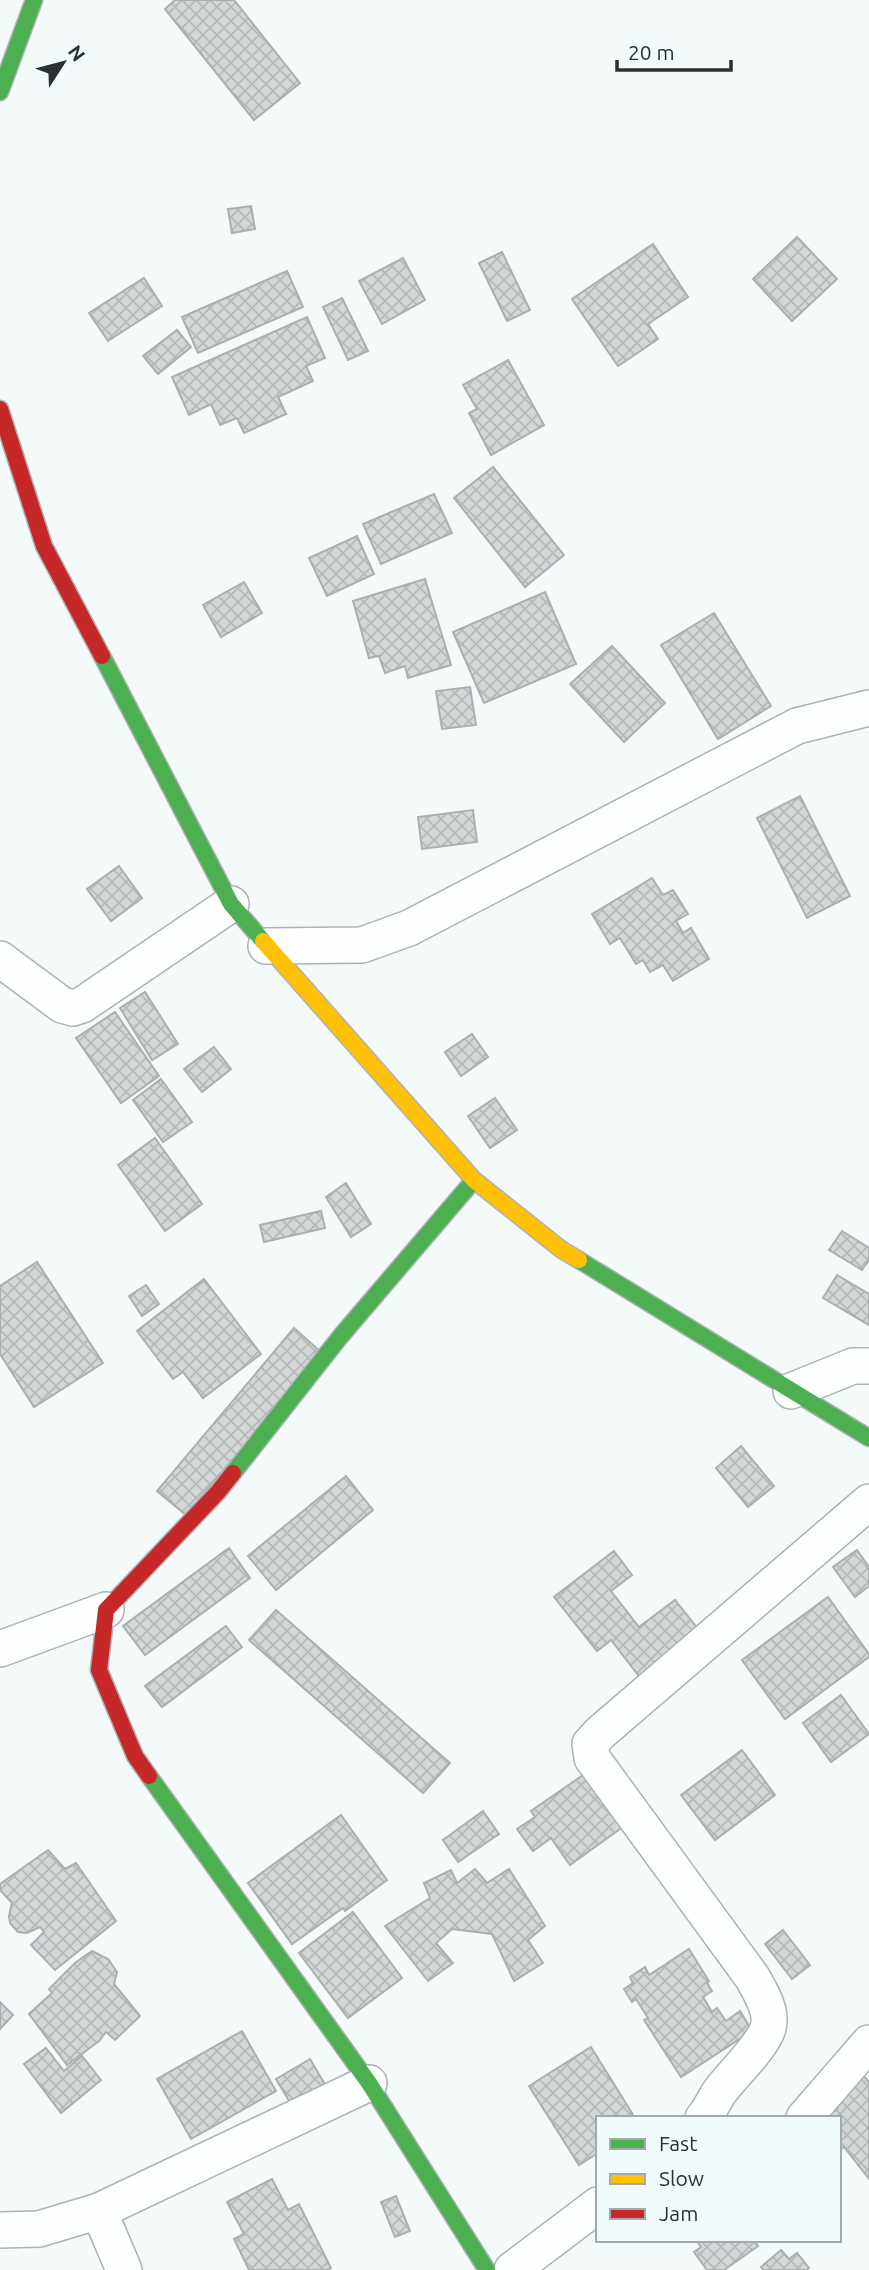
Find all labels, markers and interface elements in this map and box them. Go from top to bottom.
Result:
north arrow [28,28,98,98]
scale bar [617,28,731,72]
text: 20 m [628,40,675,64]
text: N [64,41,90,65]
legend [596,2116,841,2242]
text: Fast [659,2131,697,2155]
text: Slow [659,2166,704,2190]
text: Jam [659,2201,698,2225]

